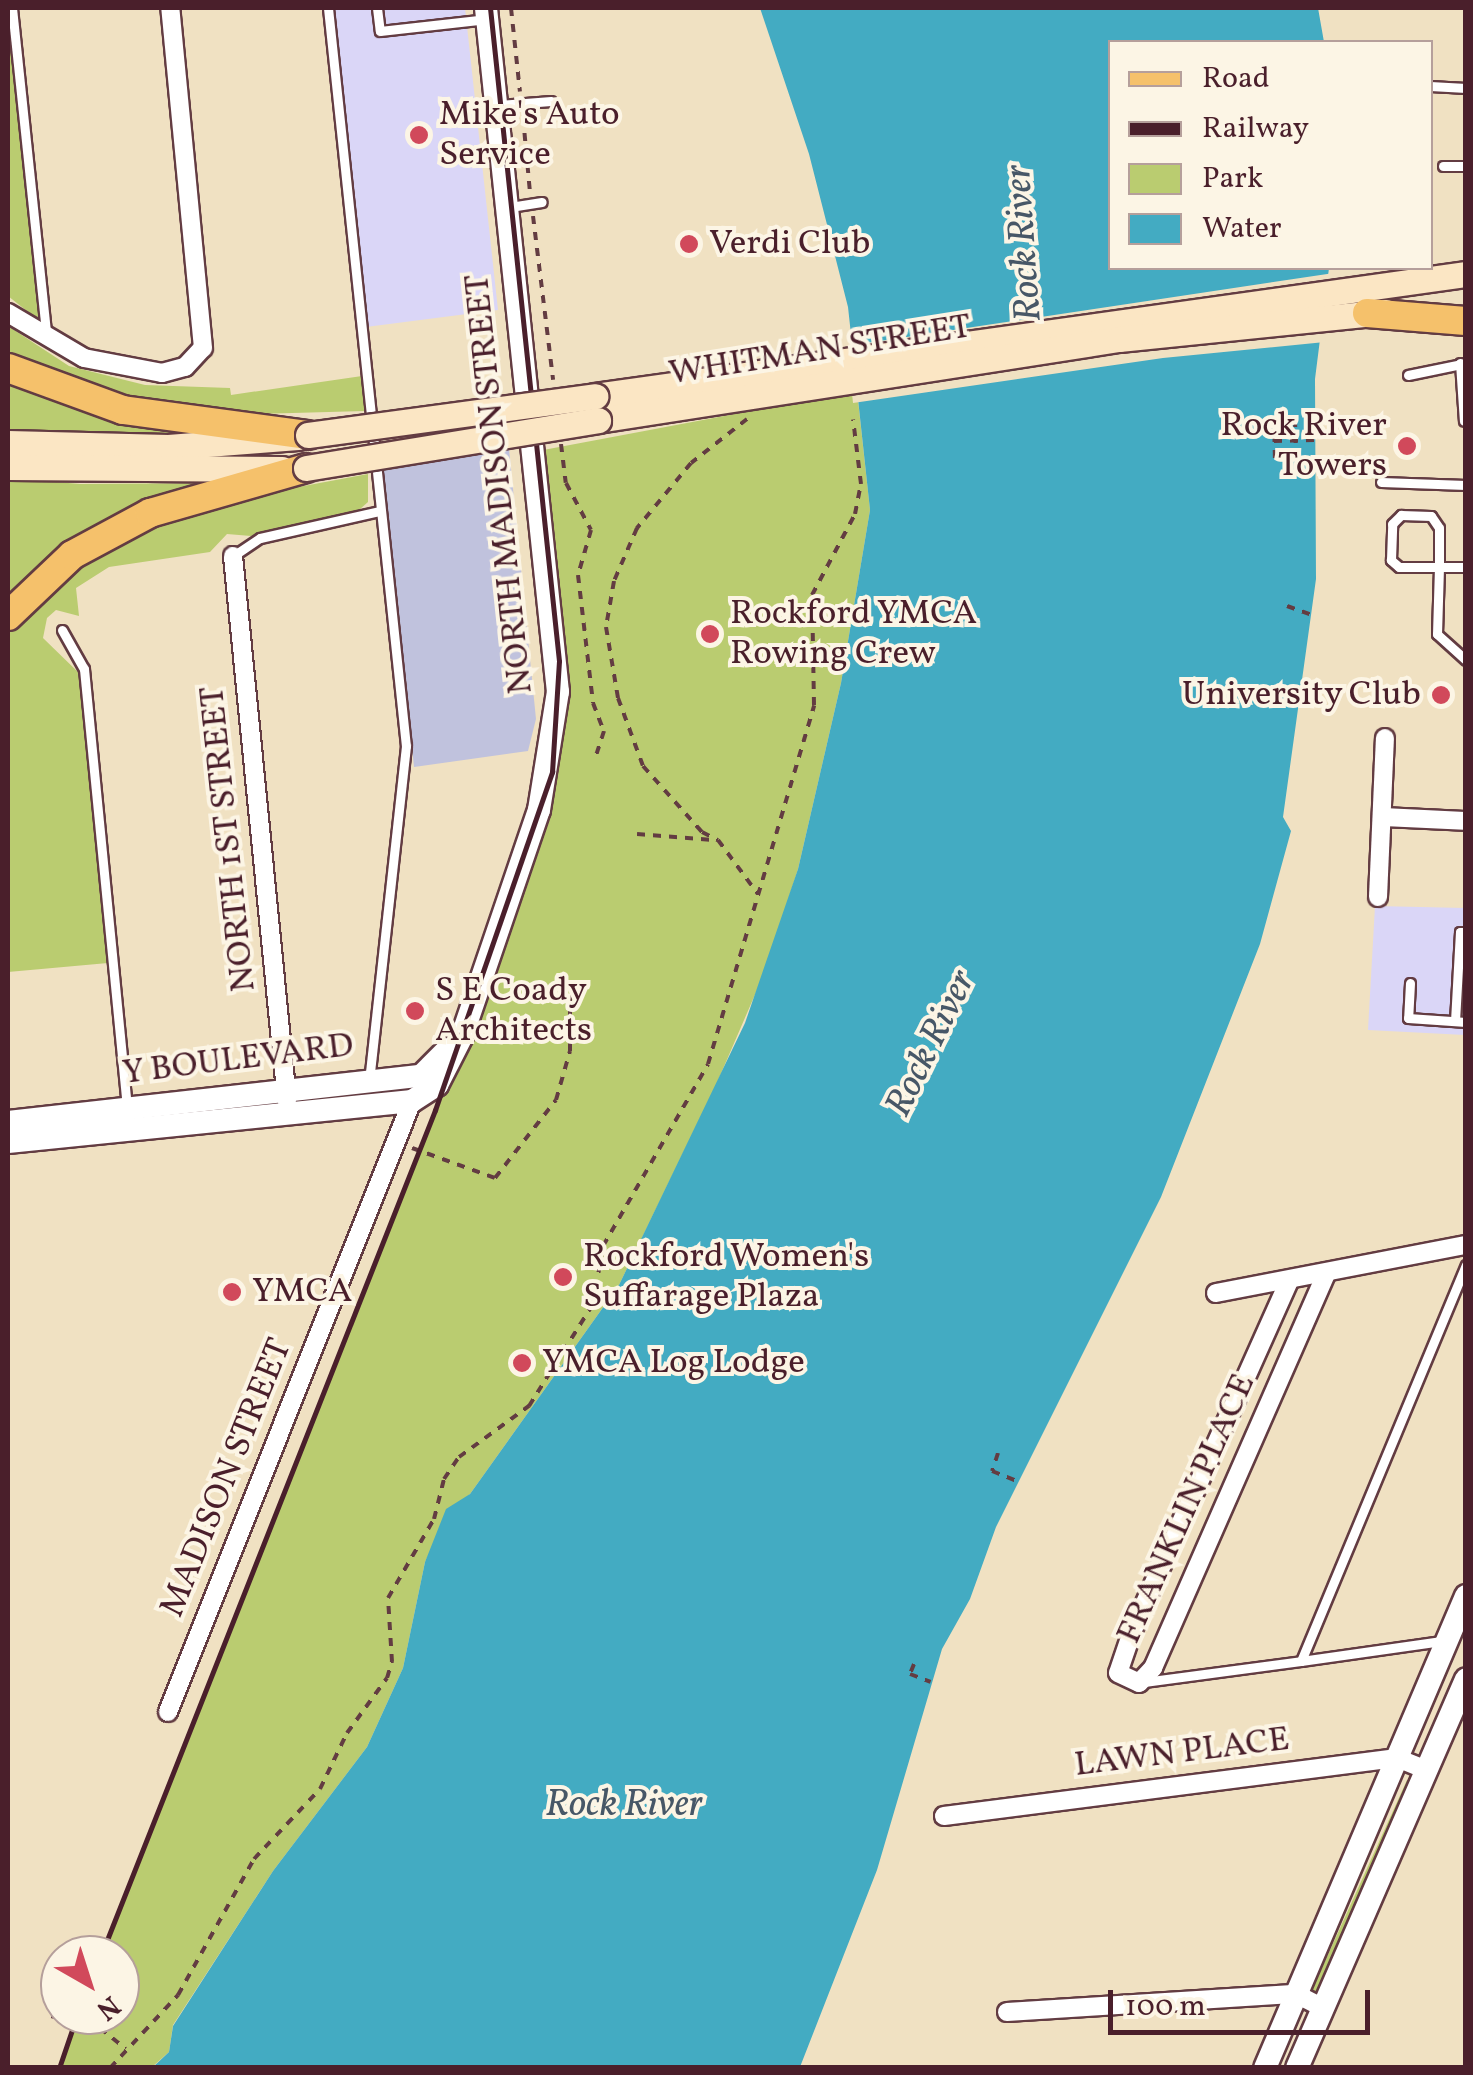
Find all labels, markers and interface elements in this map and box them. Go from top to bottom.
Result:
legend [1108,40,1433,270]
text: Road [1202,58,1270,100]
place label: Mike's Auto Service [439,94,620,176]
text: Railway [1202,108,1309,150]
marker: Mike's Auto Service [408,124,430,146]
text: Park [1202,158,1263,200]
water label: Rock River [997,163,1053,323]
text: Water [1202,208,1282,250]
place label: Verdi Club [709,223,870,265]
marker: Verdi Club [678,233,700,255]
street label: NORTH MADISON STREET [457,272,543,696]
street label: WHITMAN STREET [666,306,974,396]
place label: Rock River Towers [1220,405,1387,487]
marker: Rock River Towers [1396,435,1418,457]
place label: Rockford YMCA Rowing Crew [730,593,978,675]
marker: Rockford YMCA Rowing Crew [699,623,721,645]
place label: University Club [1181,674,1421,716]
street label: NORTH 1ST STREET [192,684,266,994]
marker: University Club [1430,684,1452,706]
water label: Rock River [877,963,987,1125]
place label: S E Coady Architects [435,970,592,1052]
marker: S E Coady Architects [404,1000,426,1022]
street label: Y BOULEVARD [120,1025,356,1095]
place label: Rockford Women's Suffarage Plaza [583,1236,870,1318]
marker: Rockford Women's Suffarage Plaza [552,1266,574,1288]
place label: YMCA [252,1271,352,1313]
marker: YMCA [221,1281,243,1303]
street label: MADISON STREET [152,1333,302,1623]
place label: YMCA Log Lodge [542,1342,805,1384]
marker: YMCA Log Lodge [511,1352,533,1374]
street label: FRANKLIN PLACE [1109,1368,1265,1650]
street label: LAWN PLACE [1072,1719,1292,1787]
water label: Rock River [545,1783,703,1829]
north arrow [40,1935,140,2035]
scale bar [1113,1970,1376,2032]
text: N [88,1986,128,2029]
text: 100 m [1125,1986,1206,2028]

